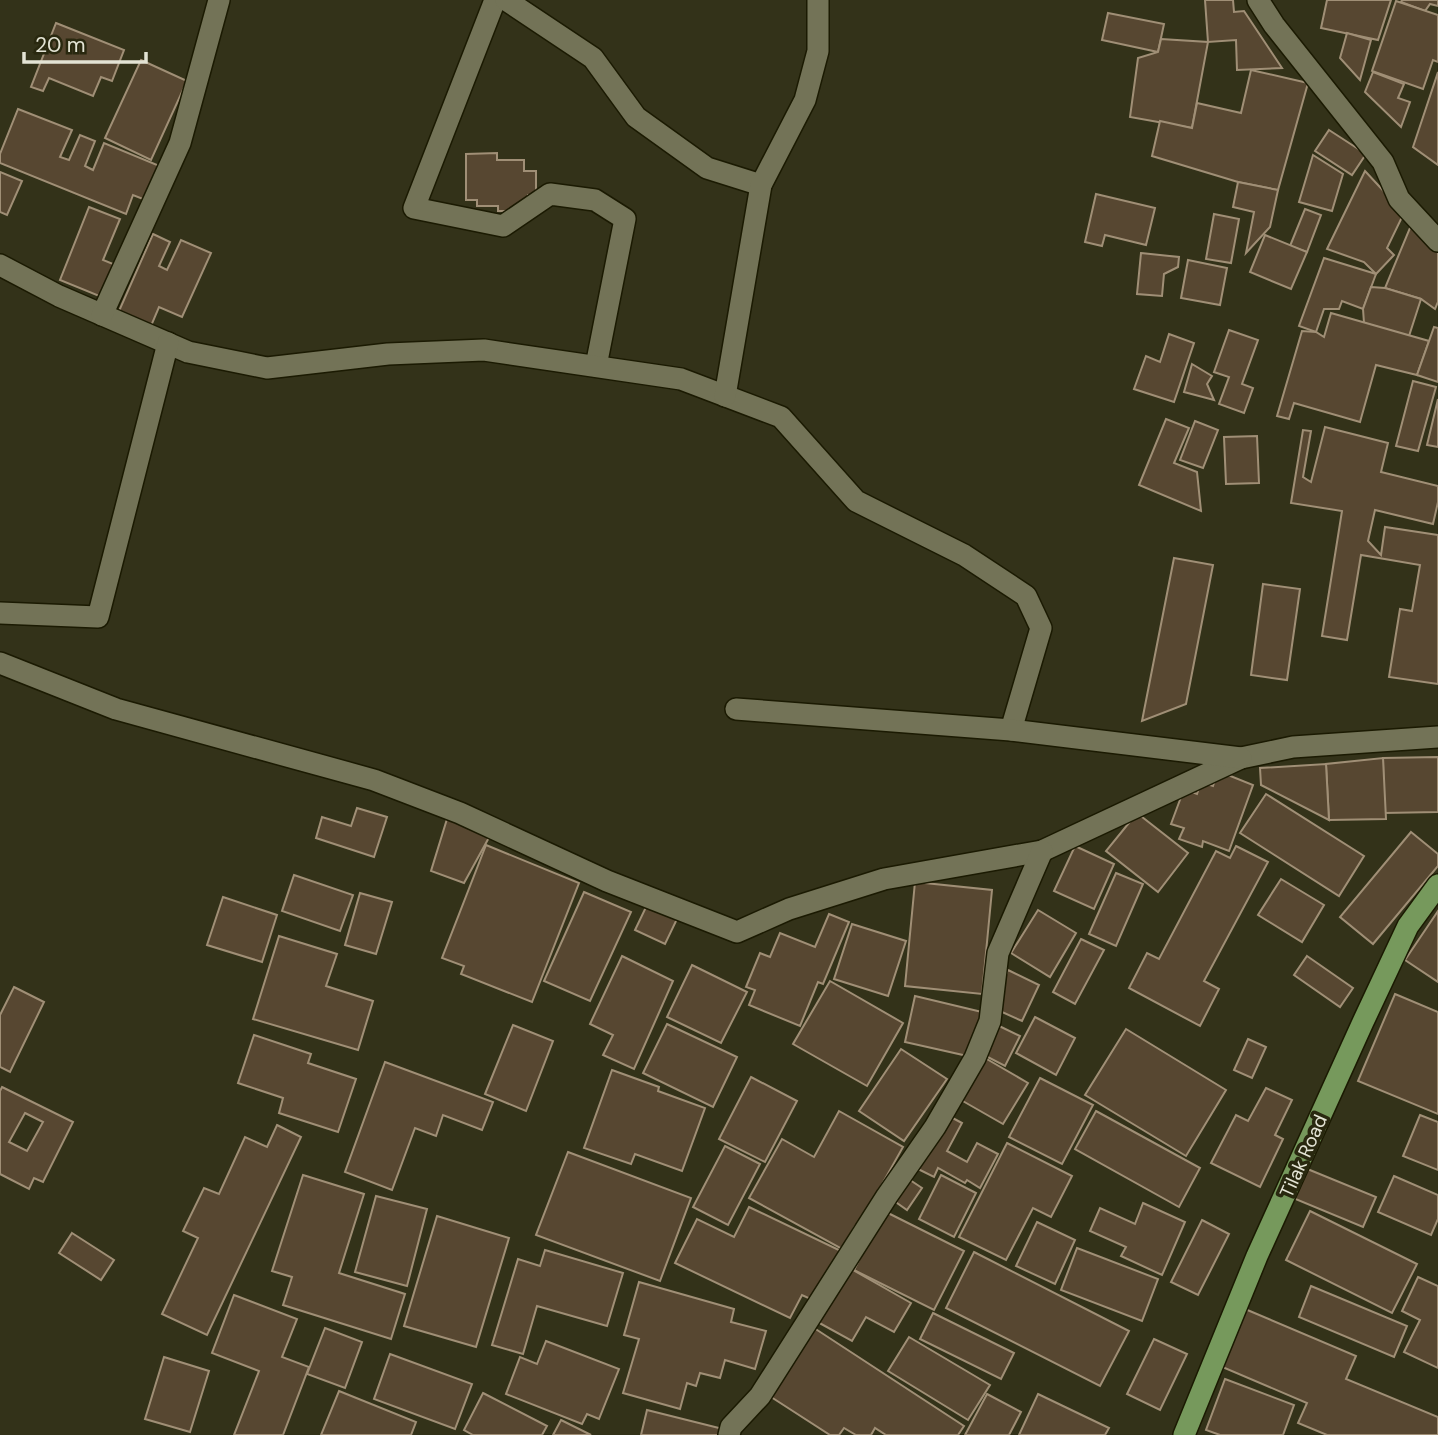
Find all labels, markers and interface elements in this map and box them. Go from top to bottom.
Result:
scale bar [24,21,147,65]
text: 20 m [35,31,86,59]
street label: Tilak Road [1274,1111,1333,1202]

